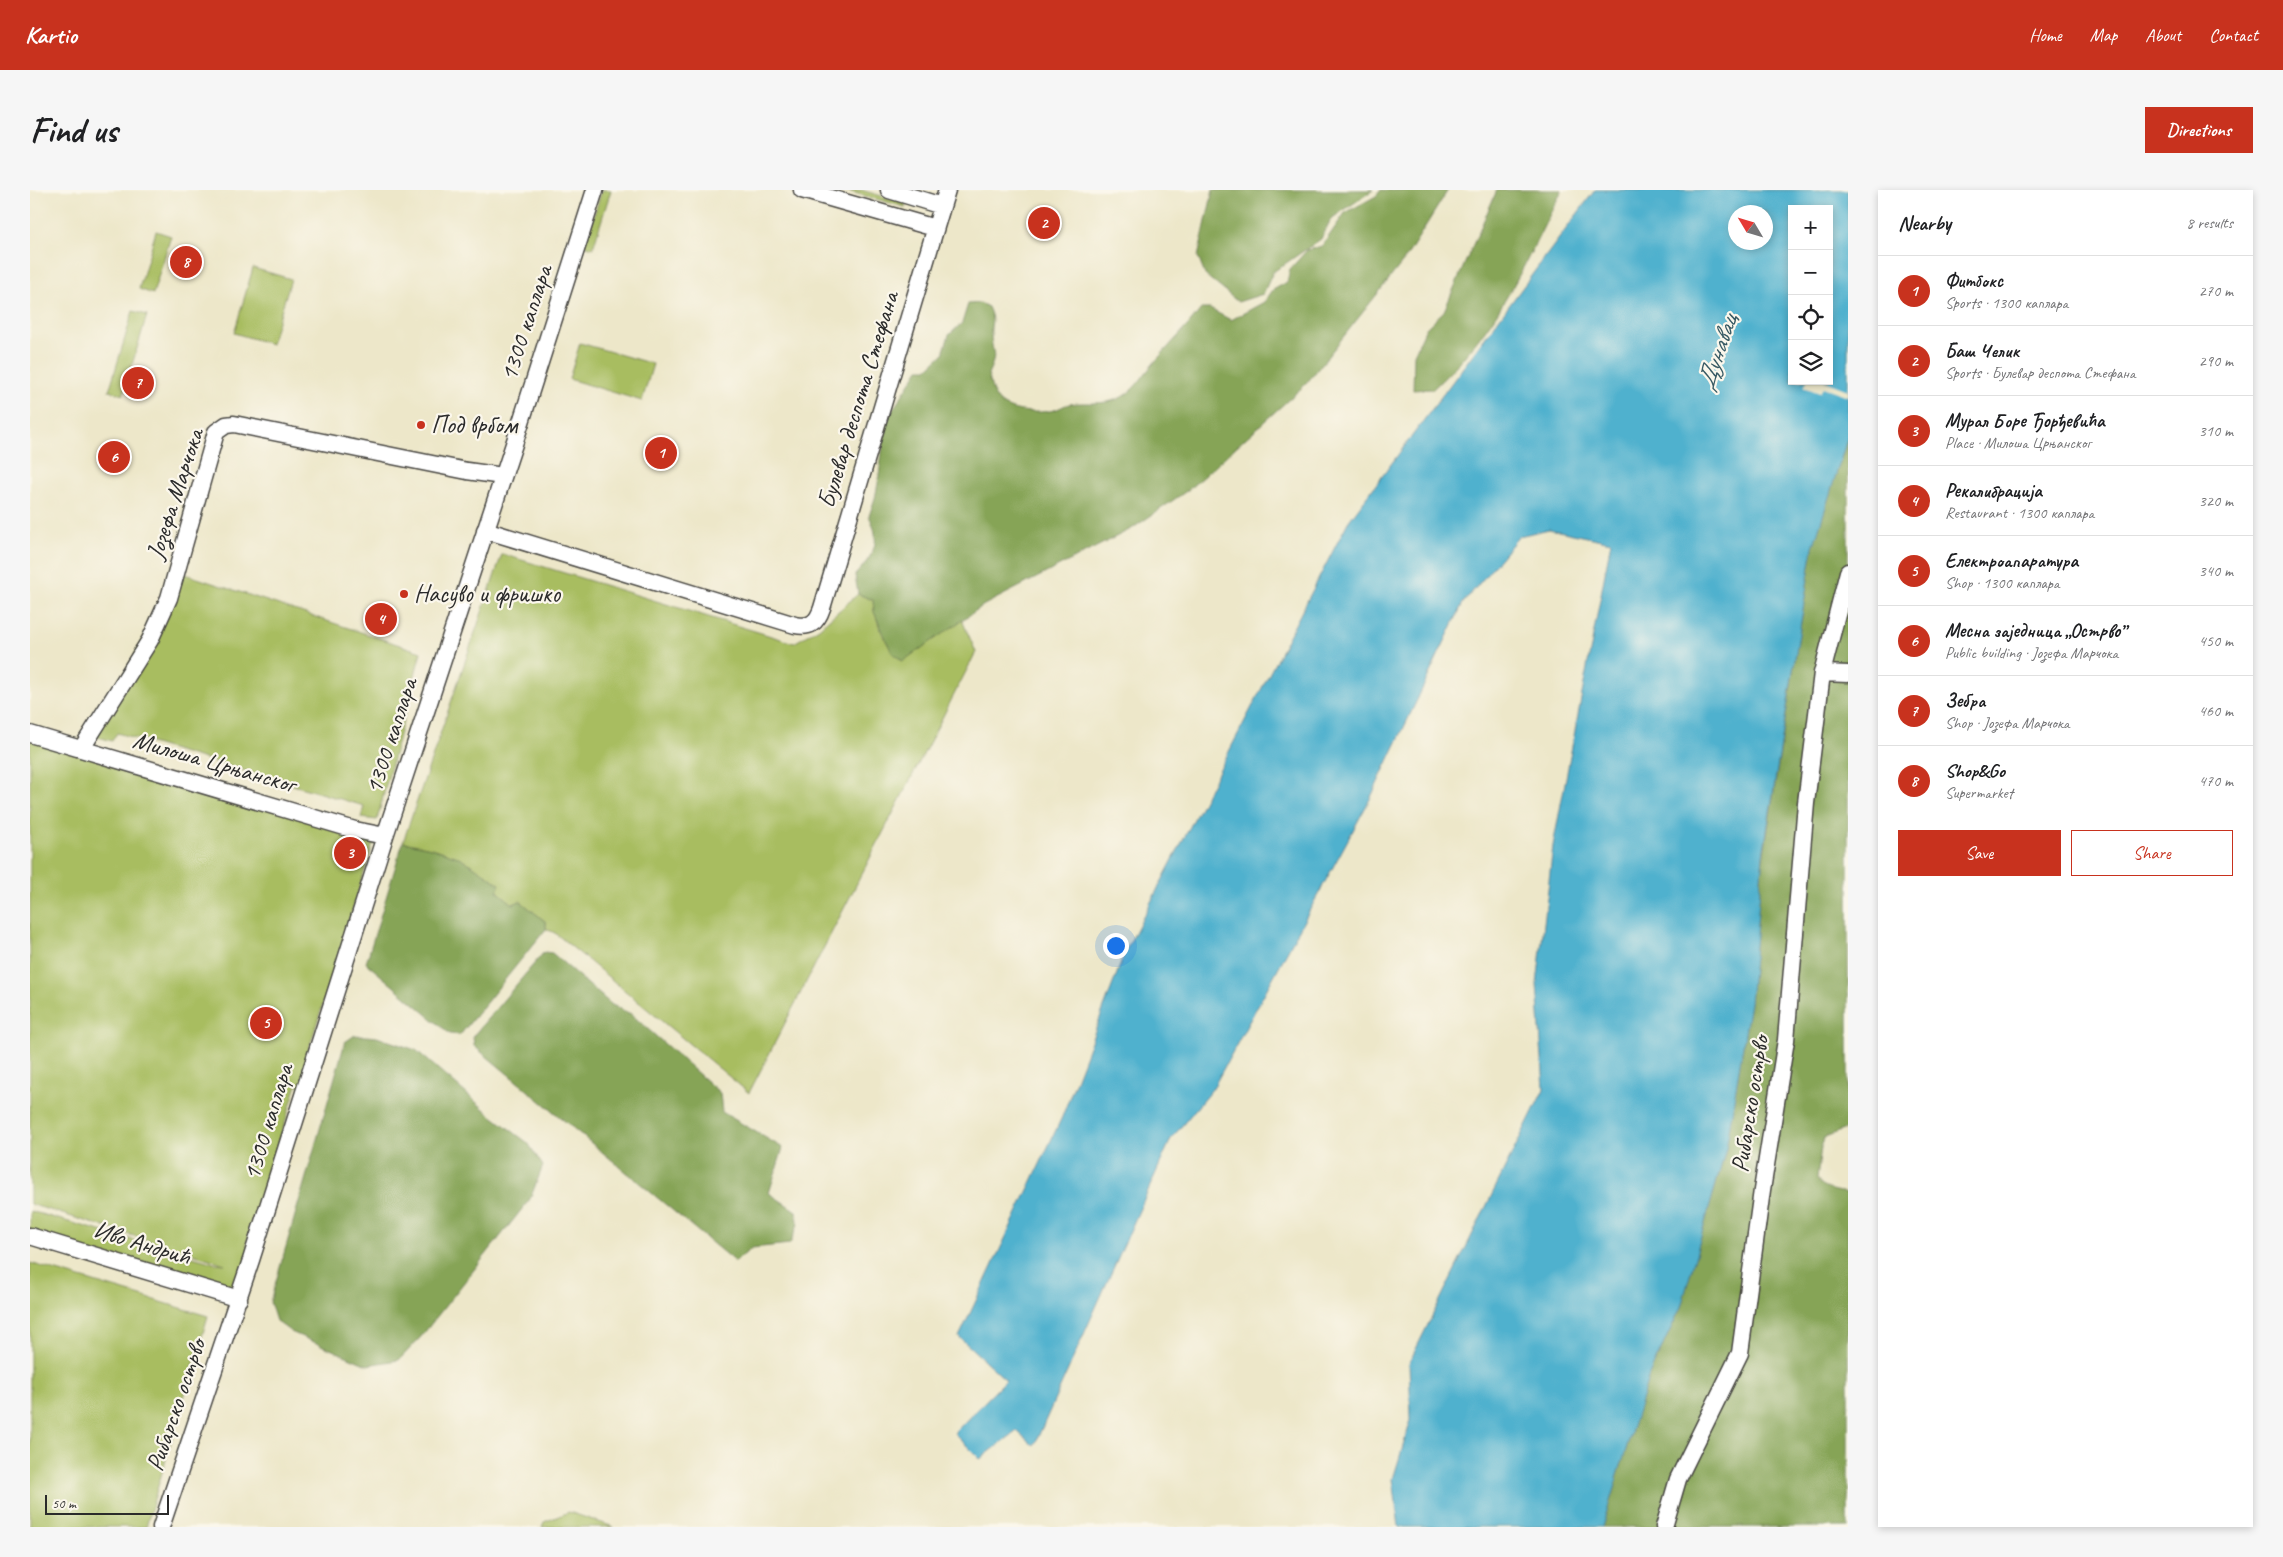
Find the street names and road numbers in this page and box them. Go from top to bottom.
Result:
street label: 1300 каплара [492,259,561,385]
street label: Булевар деспота Стефана [810,285,907,512]
street label: Јозефа Марчока [139,422,213,564]
street label: 1300 каплара [357,672,426,798]
street label: Милоша Црњанског [129,724,302,801]
street label: Рибарско острво [1723,1030,1777,1174]
street label: 1300 каплара [235,1058,302,1184]
street label: Иво Андрић [90,1213,195,1273]
street label: Рибарско острво [138,1332,215,1475]

